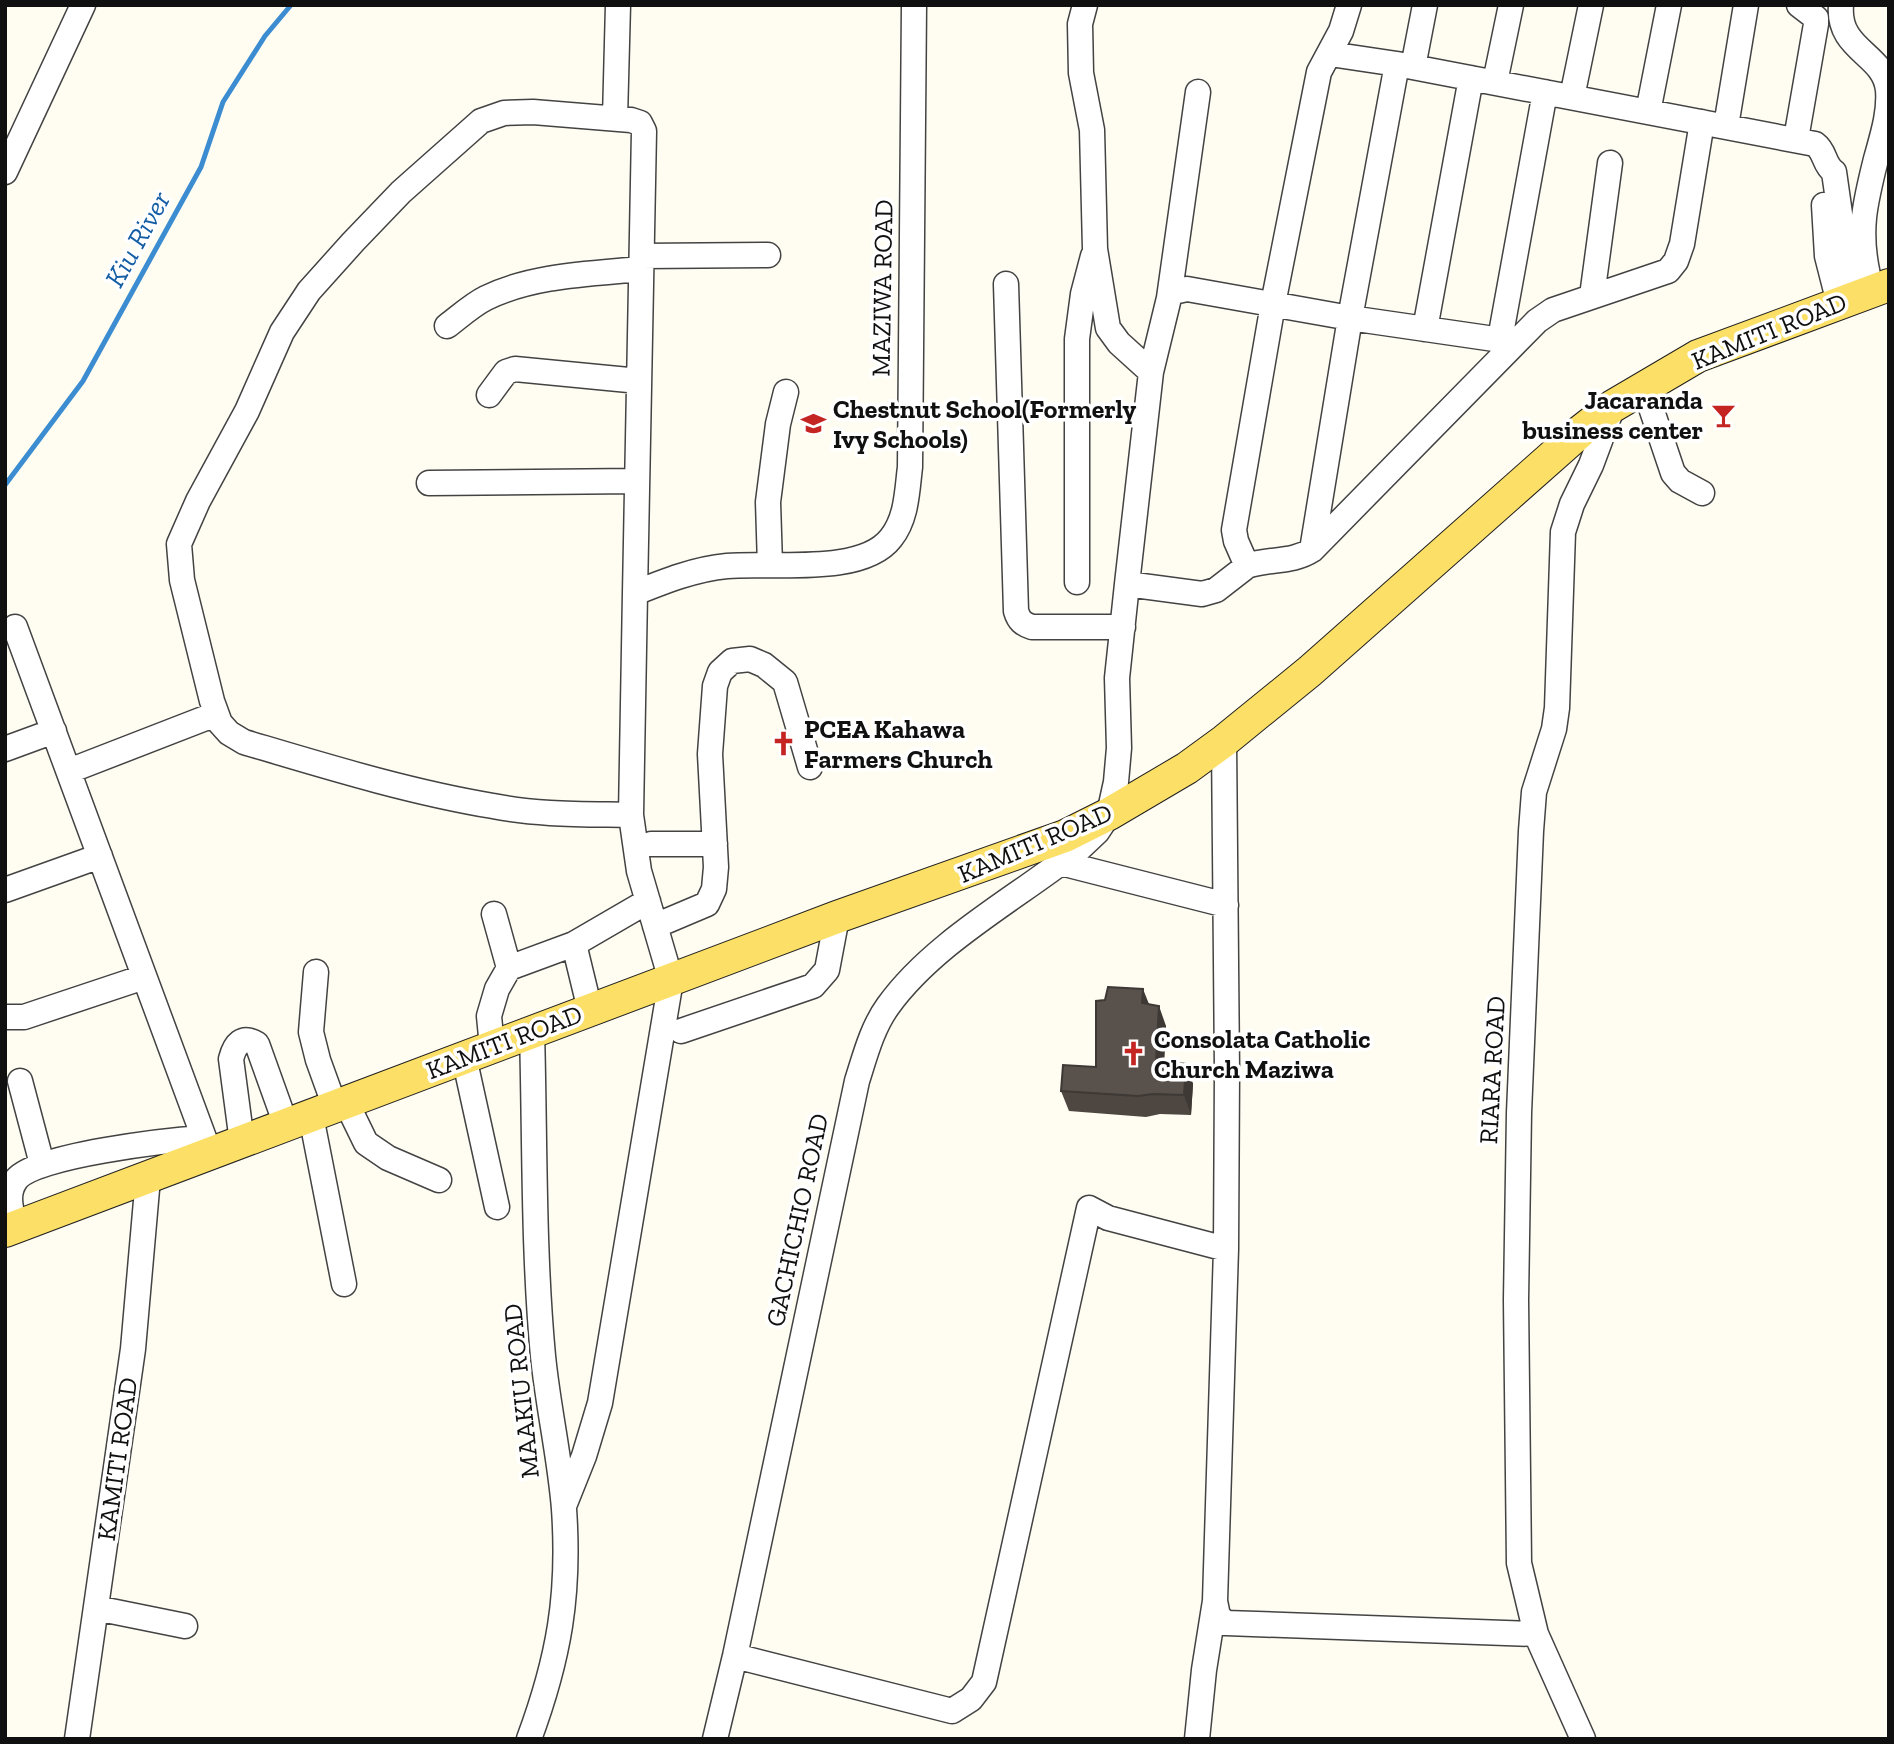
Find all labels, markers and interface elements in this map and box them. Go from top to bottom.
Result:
water label: Kiu River [98,185,177,293]
street label: MAZIWA ROAD [864,199,900,377]
street label: KAMITI ROAD [1687,285,1851,377]
place label: Jacaranda business center [1521,384,1703,446]
place label: Chestnut School(Formerly Ivy Schools) [833,393,1137,455]
bar icon: Jacaranda business center [1709,401,1737,429]
school or university icon: Chestnut School(Formerly Ivy Schools) [799,410,827,438]
place label: PCEA Kahawa Farmers Church [804,713,993,775]
church icon: PCEA Kahawa Farmers Church [770,730,798,758]
street label: KAMITI ROAD [953,796,1117,890]
street label: RIARA ROAD [1472,995,1512,1145]
street label: KAMITI ROAD [422,998,586,1086]
place label: Consolata Catholic Church Maziwa [1154,1023,1371,1085]
church icon: Consolata Catholic Church Maziwa [1120,1040,1148,1068]
street label: GACHICHIO ROAD [759,1111,835,1329]
street label: MAAKIU ROAD [496,1302,546,1480]
street label: KAMITI ROAD [90,1375,144,1543]

